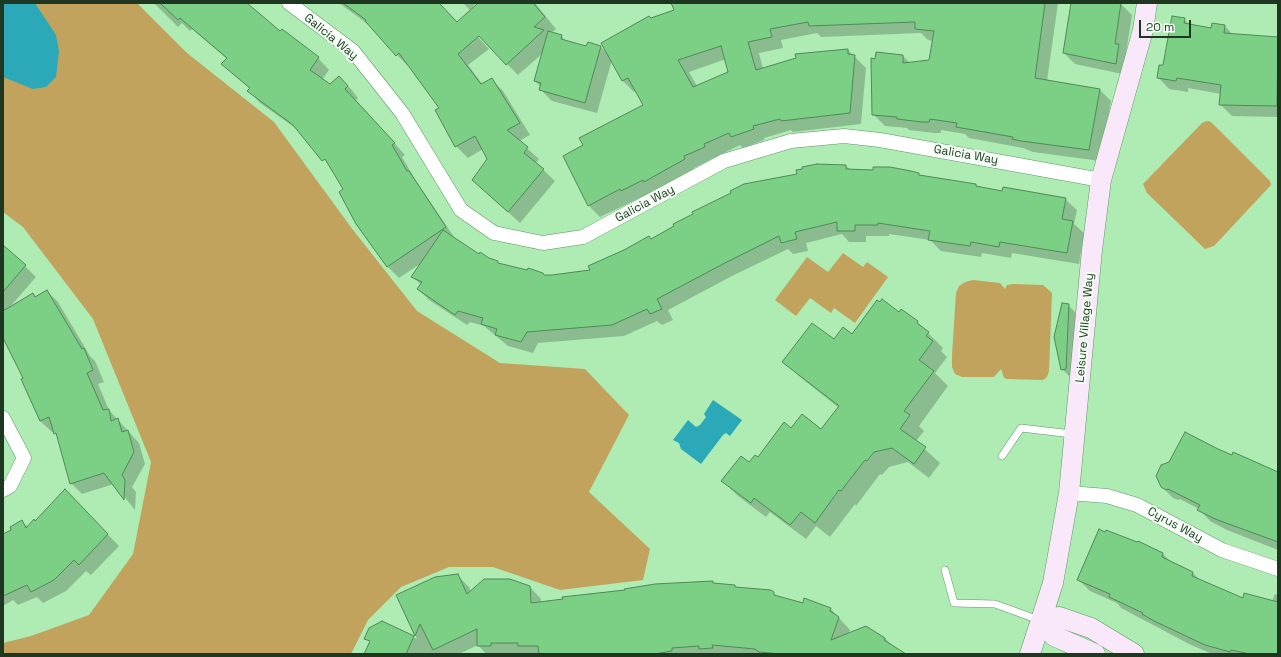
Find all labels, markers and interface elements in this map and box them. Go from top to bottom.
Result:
street label: Galicia Way [301,11,361,63]
scale bar [1141,12,1193,38]
text: 20 m [1146,19,1174,35]
street label: Galicia Way [933,142,999,168]
street label: Galicia Way [613,182,677,226]
street label: Leisure Village Way [1073,273,1097,383]
street label: Cyrus Way [1145,504,1205,546]

